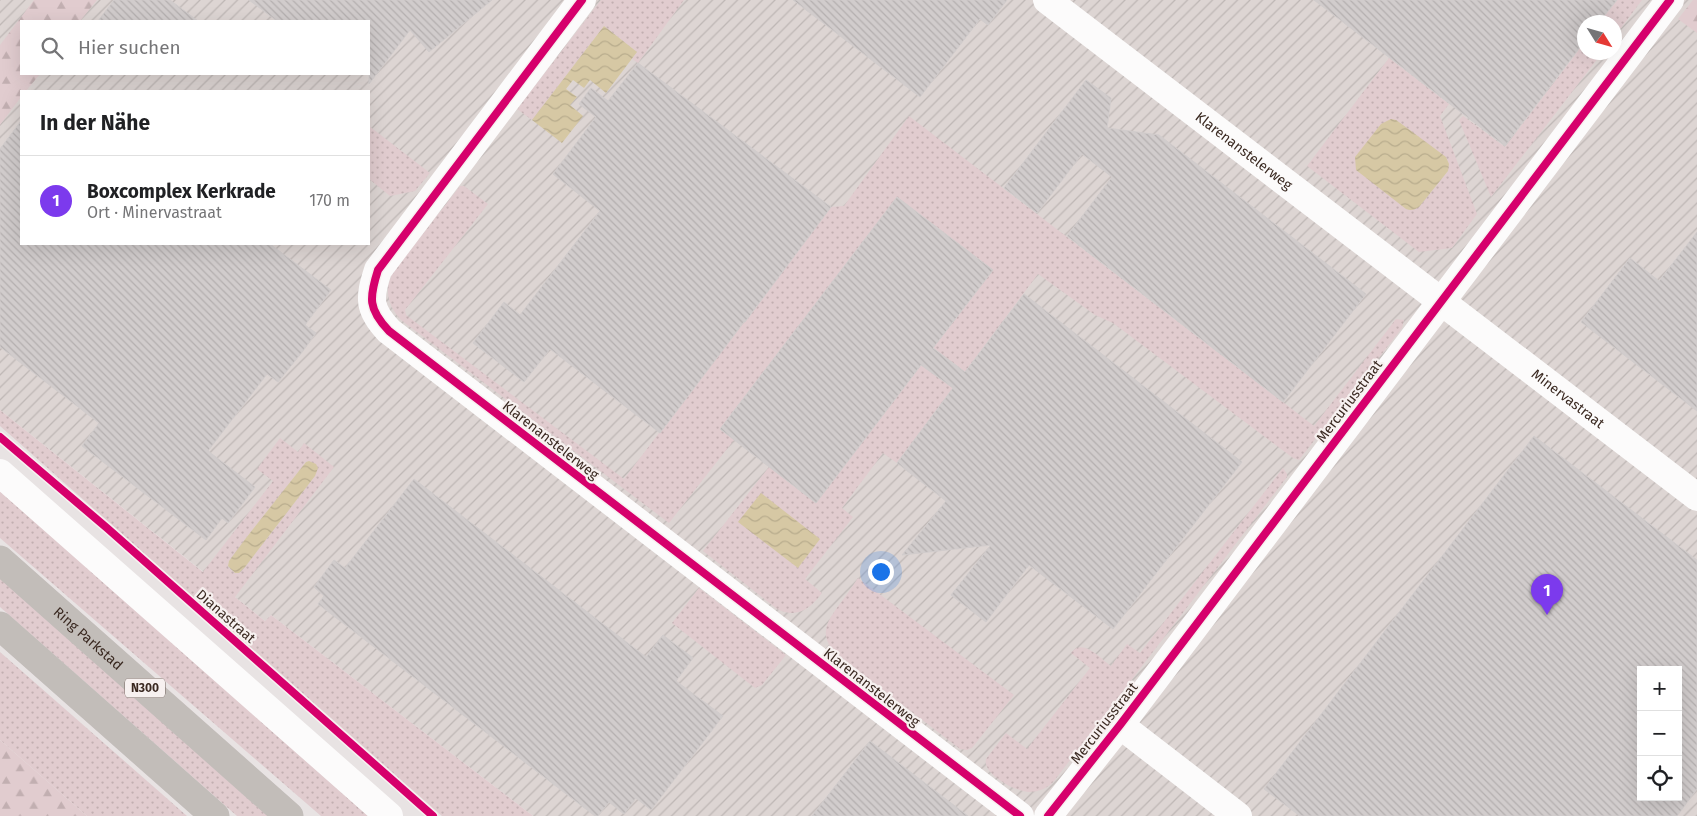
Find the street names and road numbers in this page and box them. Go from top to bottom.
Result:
street label: Klarenanstelerweg [1192,109,1296,194]
street label: Mercuriusstraat [1313,356,1386,446]
street label: Minervastraat [1528,366,1608,433]
street label: Klarenanstelerweg [499,398,603,484]
street label: Dianastraat [193,586,260,647]
street label: Ring Parkstad [50,604,126,674]
street label: Klarenanstelerweg [820,645,924,731]
road number: N300 [125,678,165,698]
street label: Mercuriusstraat [1067,678,1142,767]

